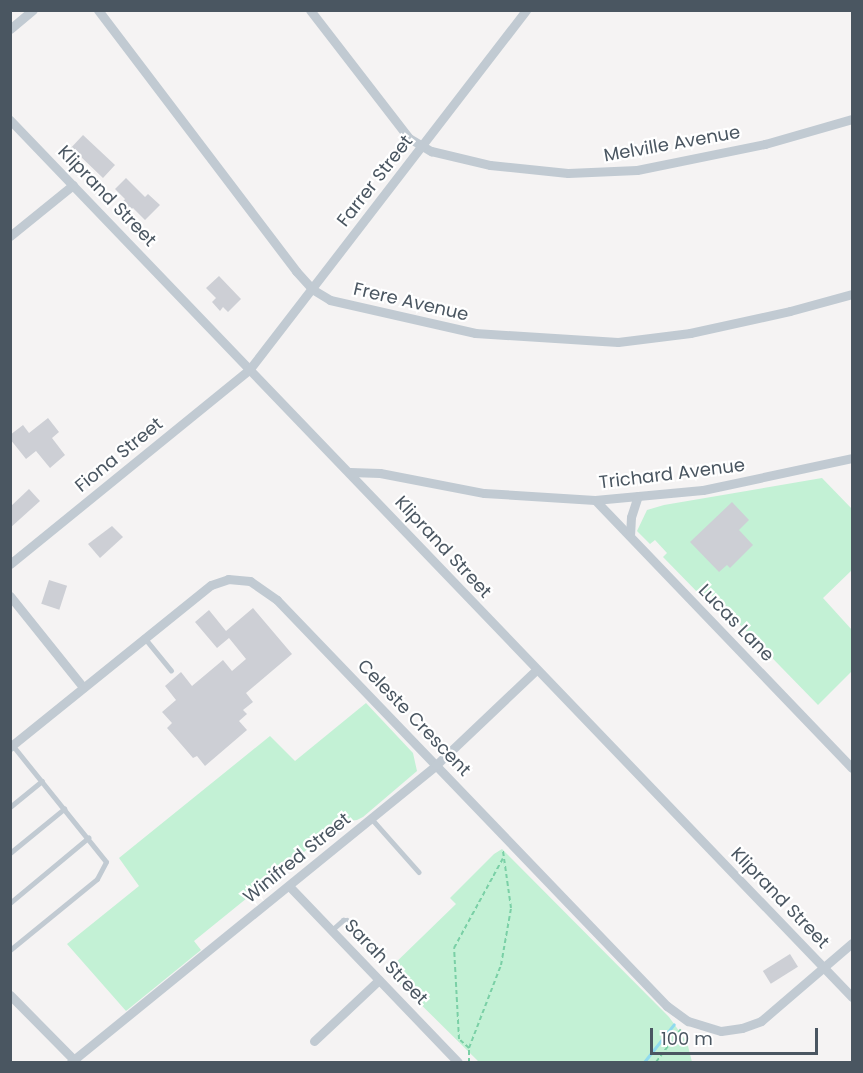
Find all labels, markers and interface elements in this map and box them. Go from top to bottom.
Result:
street label: Melville Avenue [602,121,742,167]
street label: Farrer Street [333,131,417,231]
street label: Kliprand Street [53,141,161,251]
street label: Frere Avenue [351,278,471,326]
street label: Fiona Street [71,413,167,497]
street label: Trichard Avenue [598,454,746,494]
street label: Kliprand Street [390,491,496,603]
street label: Lucas Lane [694,580,778,666]
street label: Celeste Crescent [353,655,475,781]
street label: Winifred Street [239,808,355,908]
street label: Kliprand Street [726,843,834,953]
street label: Sarah Street [340,915,432,1009]
scale bar [653,1016,821,1054]
text: 100 m [661,1026,713,1051]

